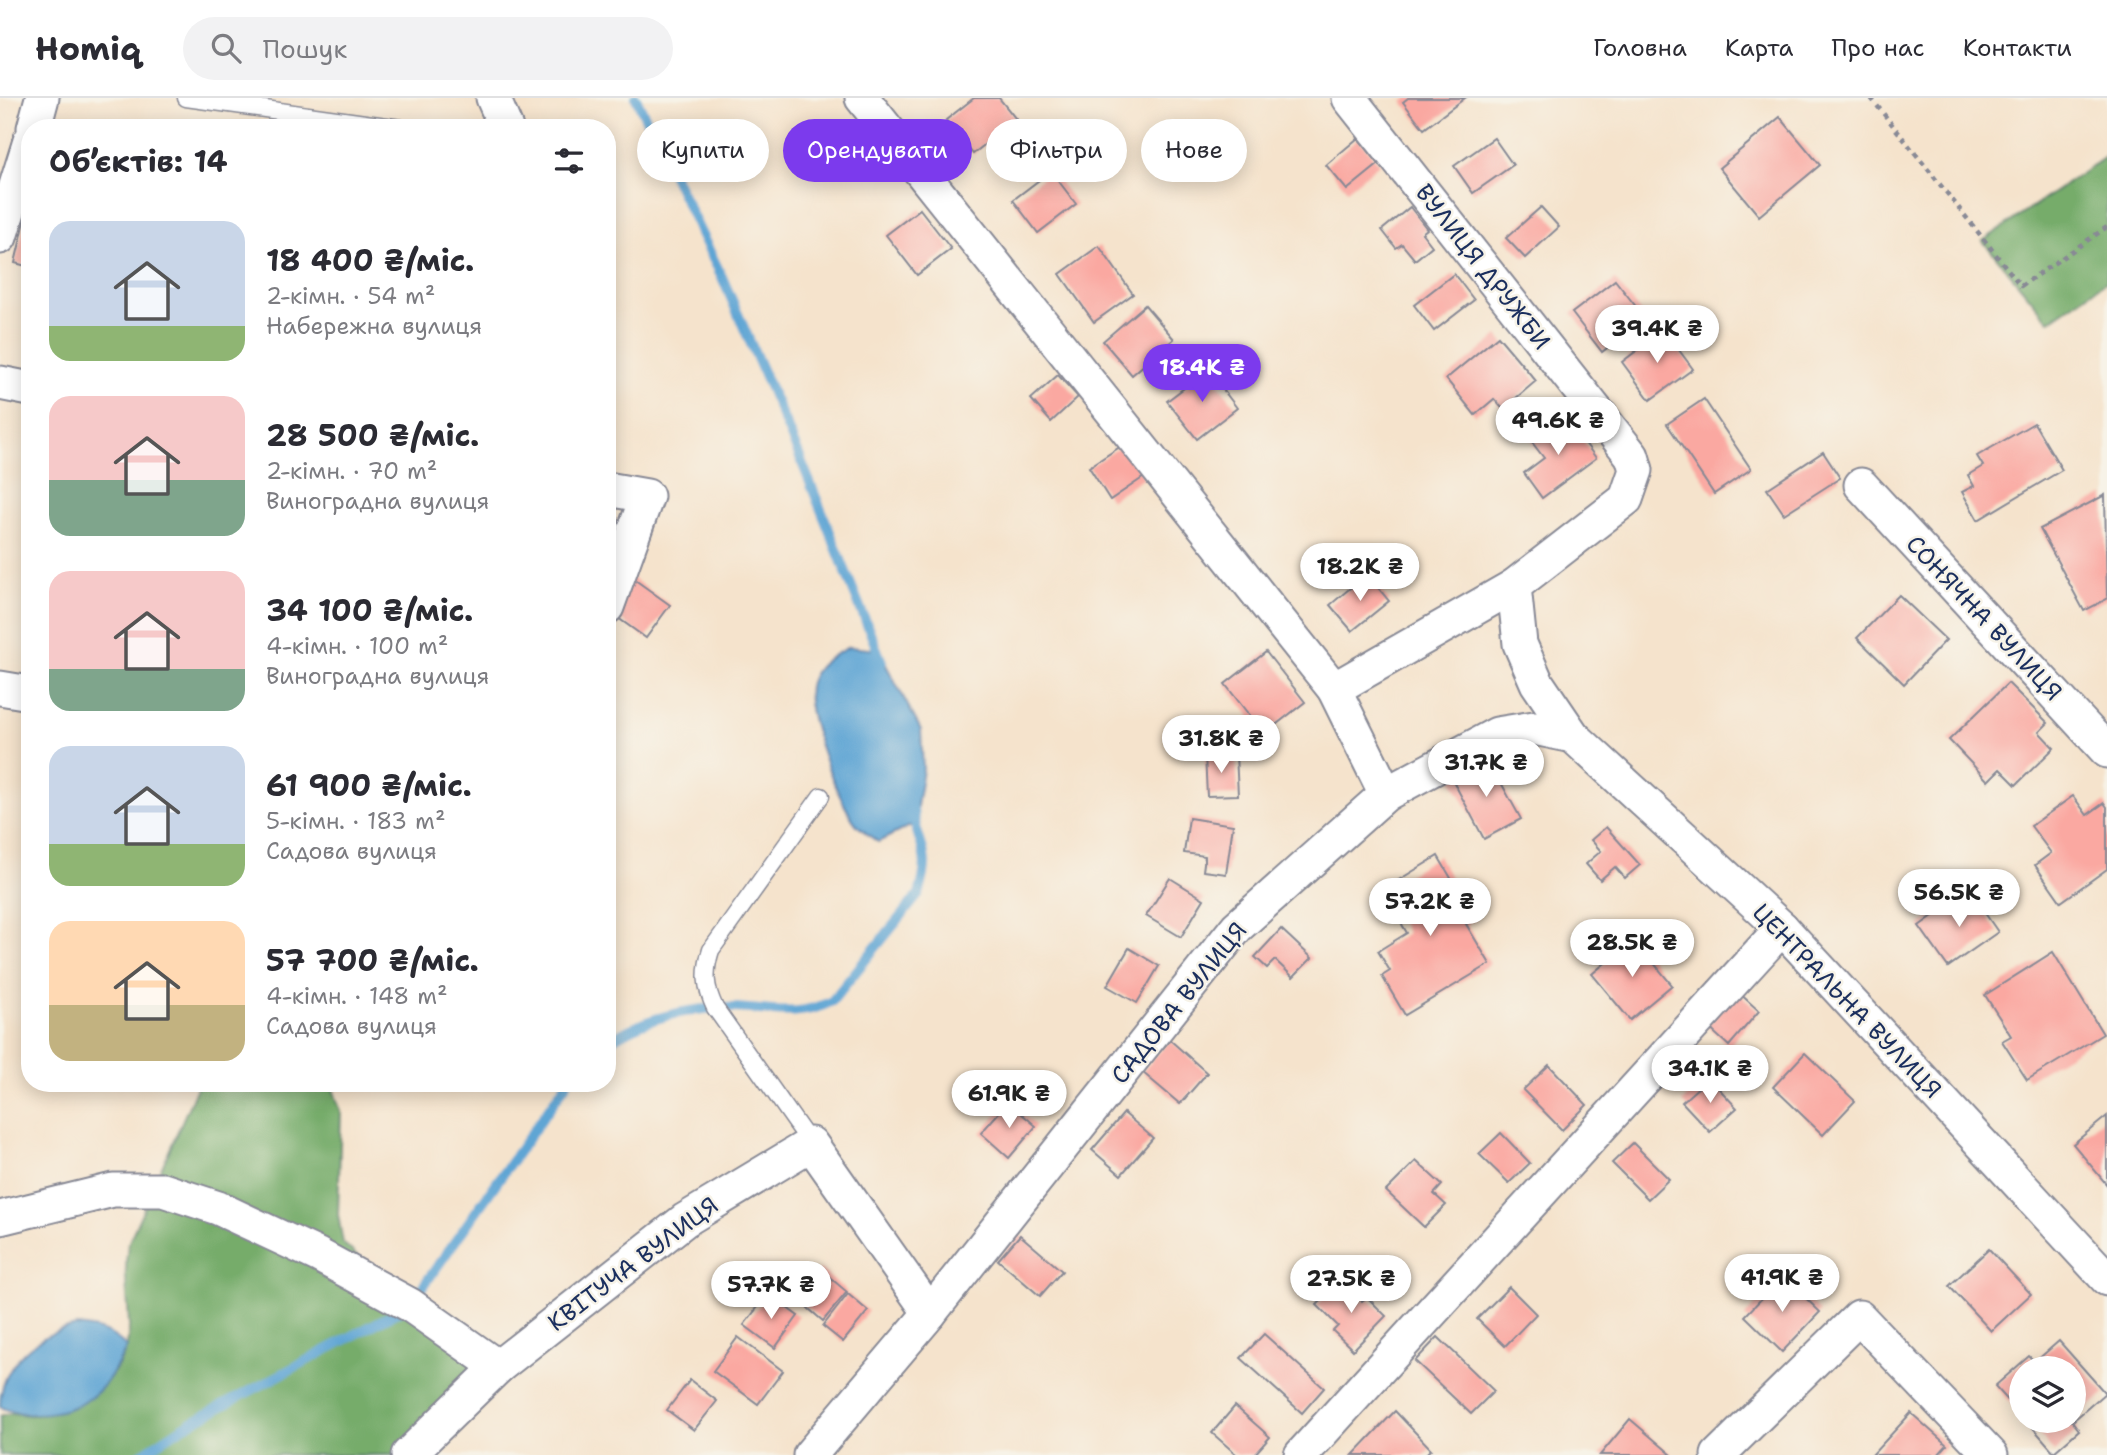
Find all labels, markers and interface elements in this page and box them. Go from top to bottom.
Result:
search box [183,17,673,80]
text: Homiq [35,26,141,71]
icon: search [207,29,245,67]
text: Пошук [263,31,347,66]
text: Головна [1593,32,1687,64]
text: Карта [1725,32,1794,64]
text: Про нас [1832,32,1925,64]
text: Контакти [1963,32,2072,64]
chip: Купити [637,119,769,182]
chip: Орендувати [783,119,972,182]
chip: Фільтри [986,119,1127,182]
chip: Нове [1141,119,1247,182]
text: Об’єктів: 14 [49,141,228,182]
icon: filters [550,142,588,180]
street label: ВУЛИЦЯ ДРУЖБИ [1408,178,1558,356]
text: 18 400 ₴/міс. [266,240,474,281]
icon: home [105,249,189,333]
text: 2-кімн. · 54 m² [266,281,435,311]
pin: 39.4K ₴ [1592,306,1722,365]
text: Набережна вулиця [266,311,482,341]
text: 39.4K ₴ [1611,313,1703,343]
pin: 18.4K ₴ [1137,344,1267,404]
text: 18.4K ₴ [1159,352,1245,382]
pin: 49.6K ₴ [1493,398,1623,457]
text: 49.6K ₴ [1512,405,1604,435]
text: 28 500 ₴/міс. [266,415,479,456]
icon: home [105,424,189,508]
text: 2-кімн. · 70 m² [266,456,437,486]
text: Виноградна вулиця [266,486,489,516]
street label: СОНЯЧНА ВУЛИЦЯ [1899,528,2069,708]
pin: 18.2K ₴ [1295,544,1425,603]
text: 18.2K ₴ [1316,551,1404,581]
text: 34 100 ₴/міс. [266,590,473,631]
icon: home [105,599,189,683]
text: 4-кімн. · 100 m² [266,631,448,661]
text: Виноградна вулиця [266,661,489,691]
pin: 31.8K ₴ [1156,716,1286,775]
text: 31.8K ₴ [1178,723,1264,753]
pin: 31.7K ₴ [1421,740,1551,799]
text: 31.7K ₴ [1444,747,1528,777]
text: 61 900 ₴/міс. [266,765,472,806]
icon: home [105,774,189,858]
text: 5-кімн. · 183 m² [266,806,445,836]
text: Садова вулиця [266,836,437,866]
pin: 56.5K ₴ [1894,870,2024,929]
text: 56.5K ₴ [1914,877,2004,907]
pin: 57.2K ₴ [1365,878,1495,938]
text: 57.2K ₴ [1385,886,1475,916]
street label: ЦЕНТРАЛЬНА ВУЛИЦЯ [1745,897,1949,1105]
street label: САДОВА ВУЛИЦЯ [1104,915,1254,1091]
pin: 28.5K ₴ [1567,920,1697,979]
text: 28.5K ₴ [1586,927,1678,957]
text: 57 700 ₴/міс. [266,940,479,981]
icon: home [105,949,189,1033]
text: 4-кімн. · 148 m² [266,981,448,1011]
text: Садова вулиця [266,1011,437,1041]
pin: 34.1K ₴ [1645,1046,1775,1105]
text: 34.1K ₴ [1668,1053,1752,1083]
pin: 61.9K ₴ [944,1070,1074,1130]
text: 61.9K ₴ [968,1078,1050,1108]
street label: КВІТУЧА ВУЛИЦЯ [541,1189,725,1339]
pin: 41.9K ₴ [1717,1254,1847,1314]
pin: 27.5K ₴ [1286,1256,1416,1315]
pin: 57.7K ₴ [706,1262,836,1321]
text: 41.9K ₴ [1740,1262,1824,1292]
text: 27.5K ₴ [1306,1263,1396,1293]
text: 57.7K ₴ [727,1269,815,1299]
map controls [2009,1356,2086,1433]
button: layers [2009,1356,2086,1433]

